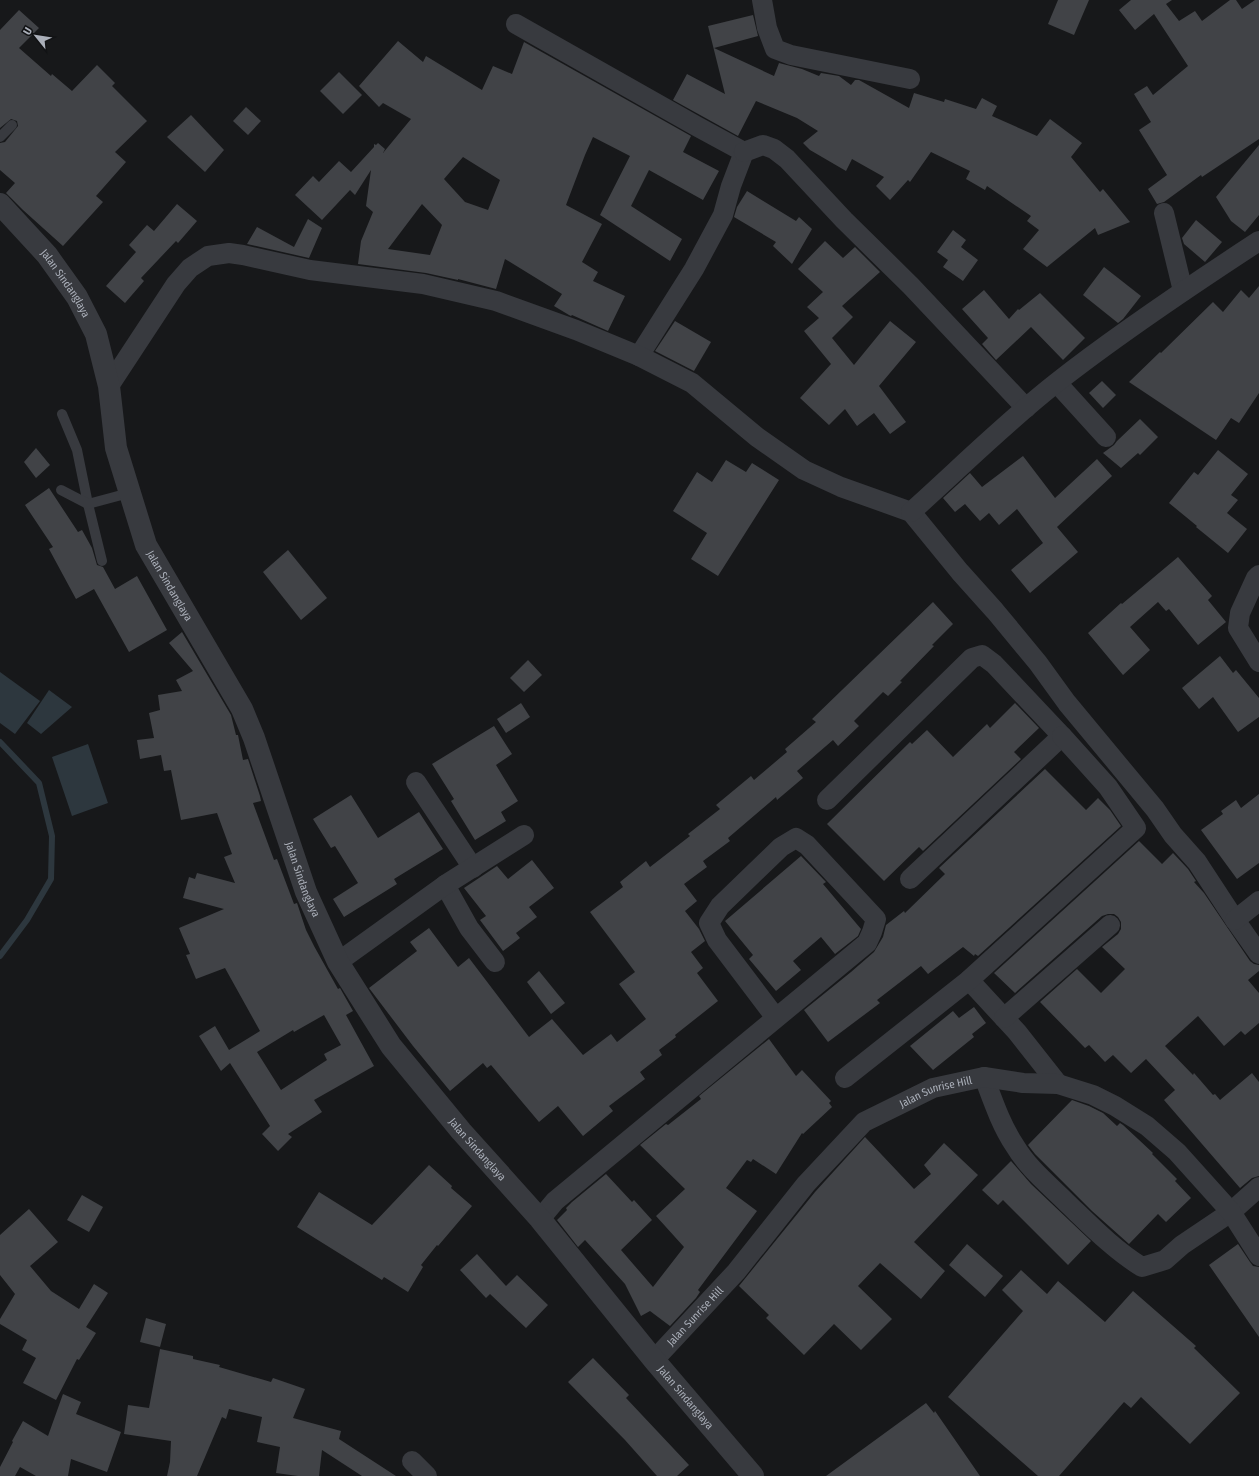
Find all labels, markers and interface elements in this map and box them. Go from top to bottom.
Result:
north arrow [16,16,56,56]
text: U [21,25,35,37]
street label: Jalan Sindanglaya [38,246,93,319]
street label: Jalan Sindanglaya [144,548,195,623]
street label: Jalan Sindanglaya [283,840,323,919]
street label: Jalan Sunrise Hill [897,1073,973,1110]
street label: Jalan Sindanglaya [446,1115,509,1183]
street label: Jalan Sunrise Hill [664,1284,726,1349]
street label: Jalan Sindanglaya [655,1363,717,1432]

